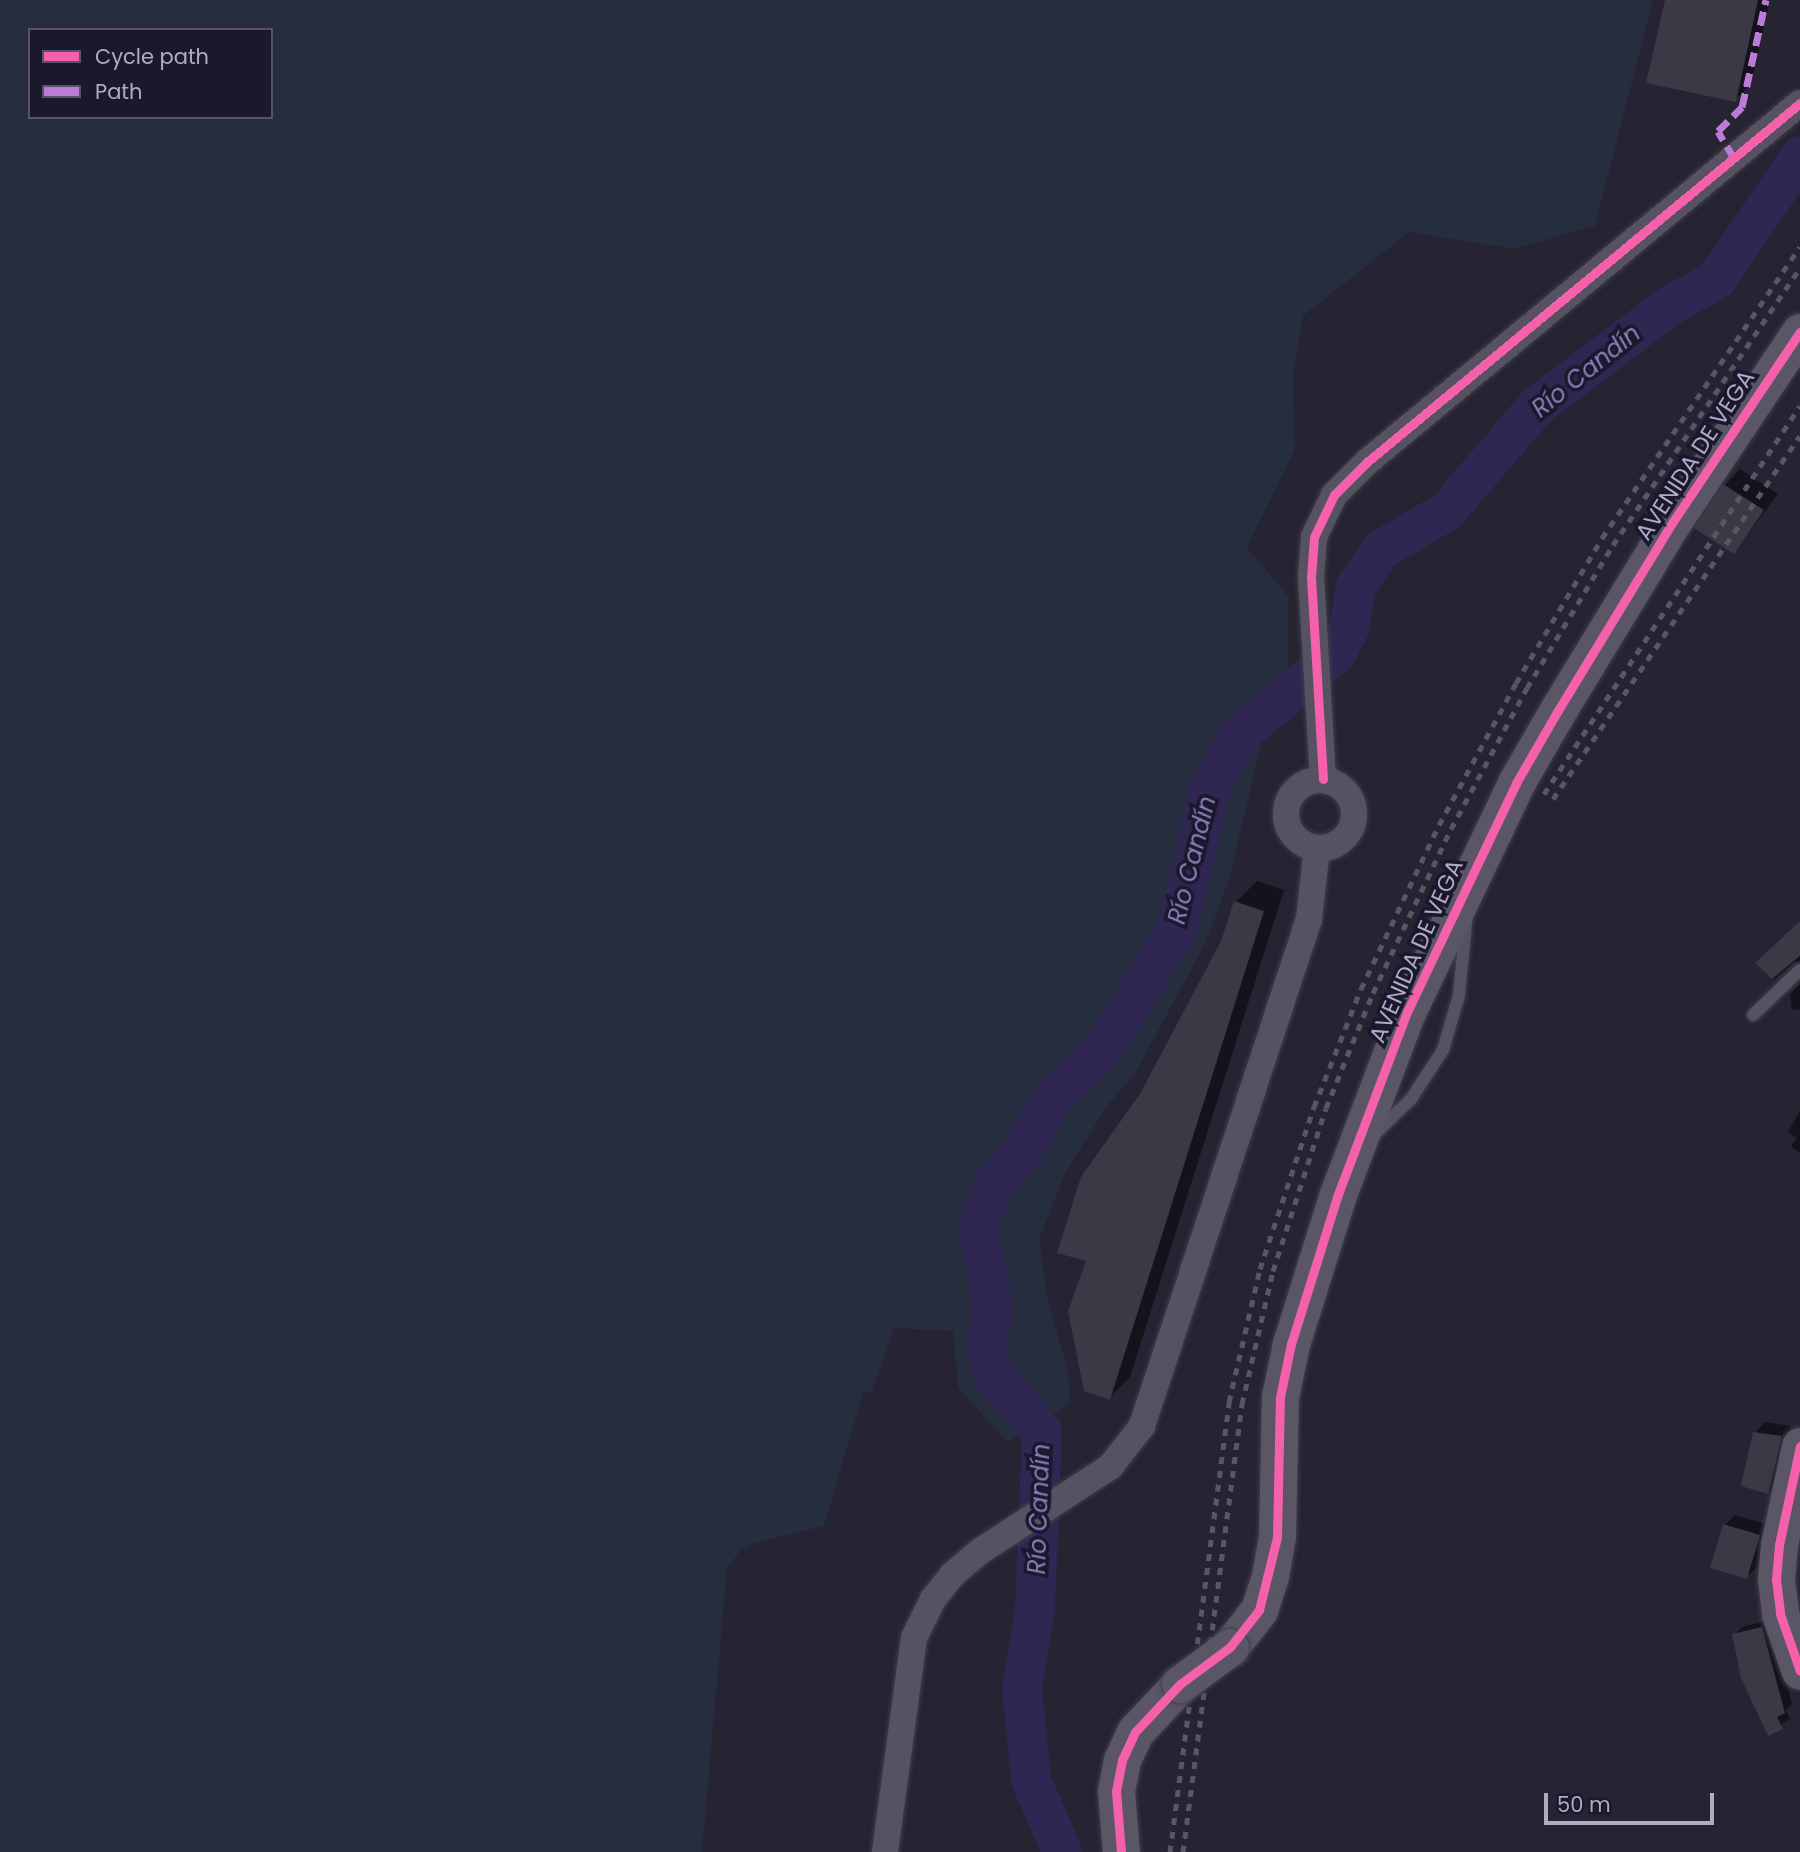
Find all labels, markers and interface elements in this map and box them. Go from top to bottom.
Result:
legend [28,28,273,119]
text: Cycle path [95,42,209,71]
text: Path [95,77,142,106]
water label: Río Candín [1526,319,1646,423]
street label: AVENIDA DE VEGA [1630,365,1760,545]
water label: Río Candín [1162,793,1222,927]
street label: AVENIDA DE VEGA [1363,855,1469,1047]
water label: Río Candín [1022,1443,1056,1575]
scale bar [1548,1778,1718,1822]
text: 50 m [1557,1790,1611,1819]

